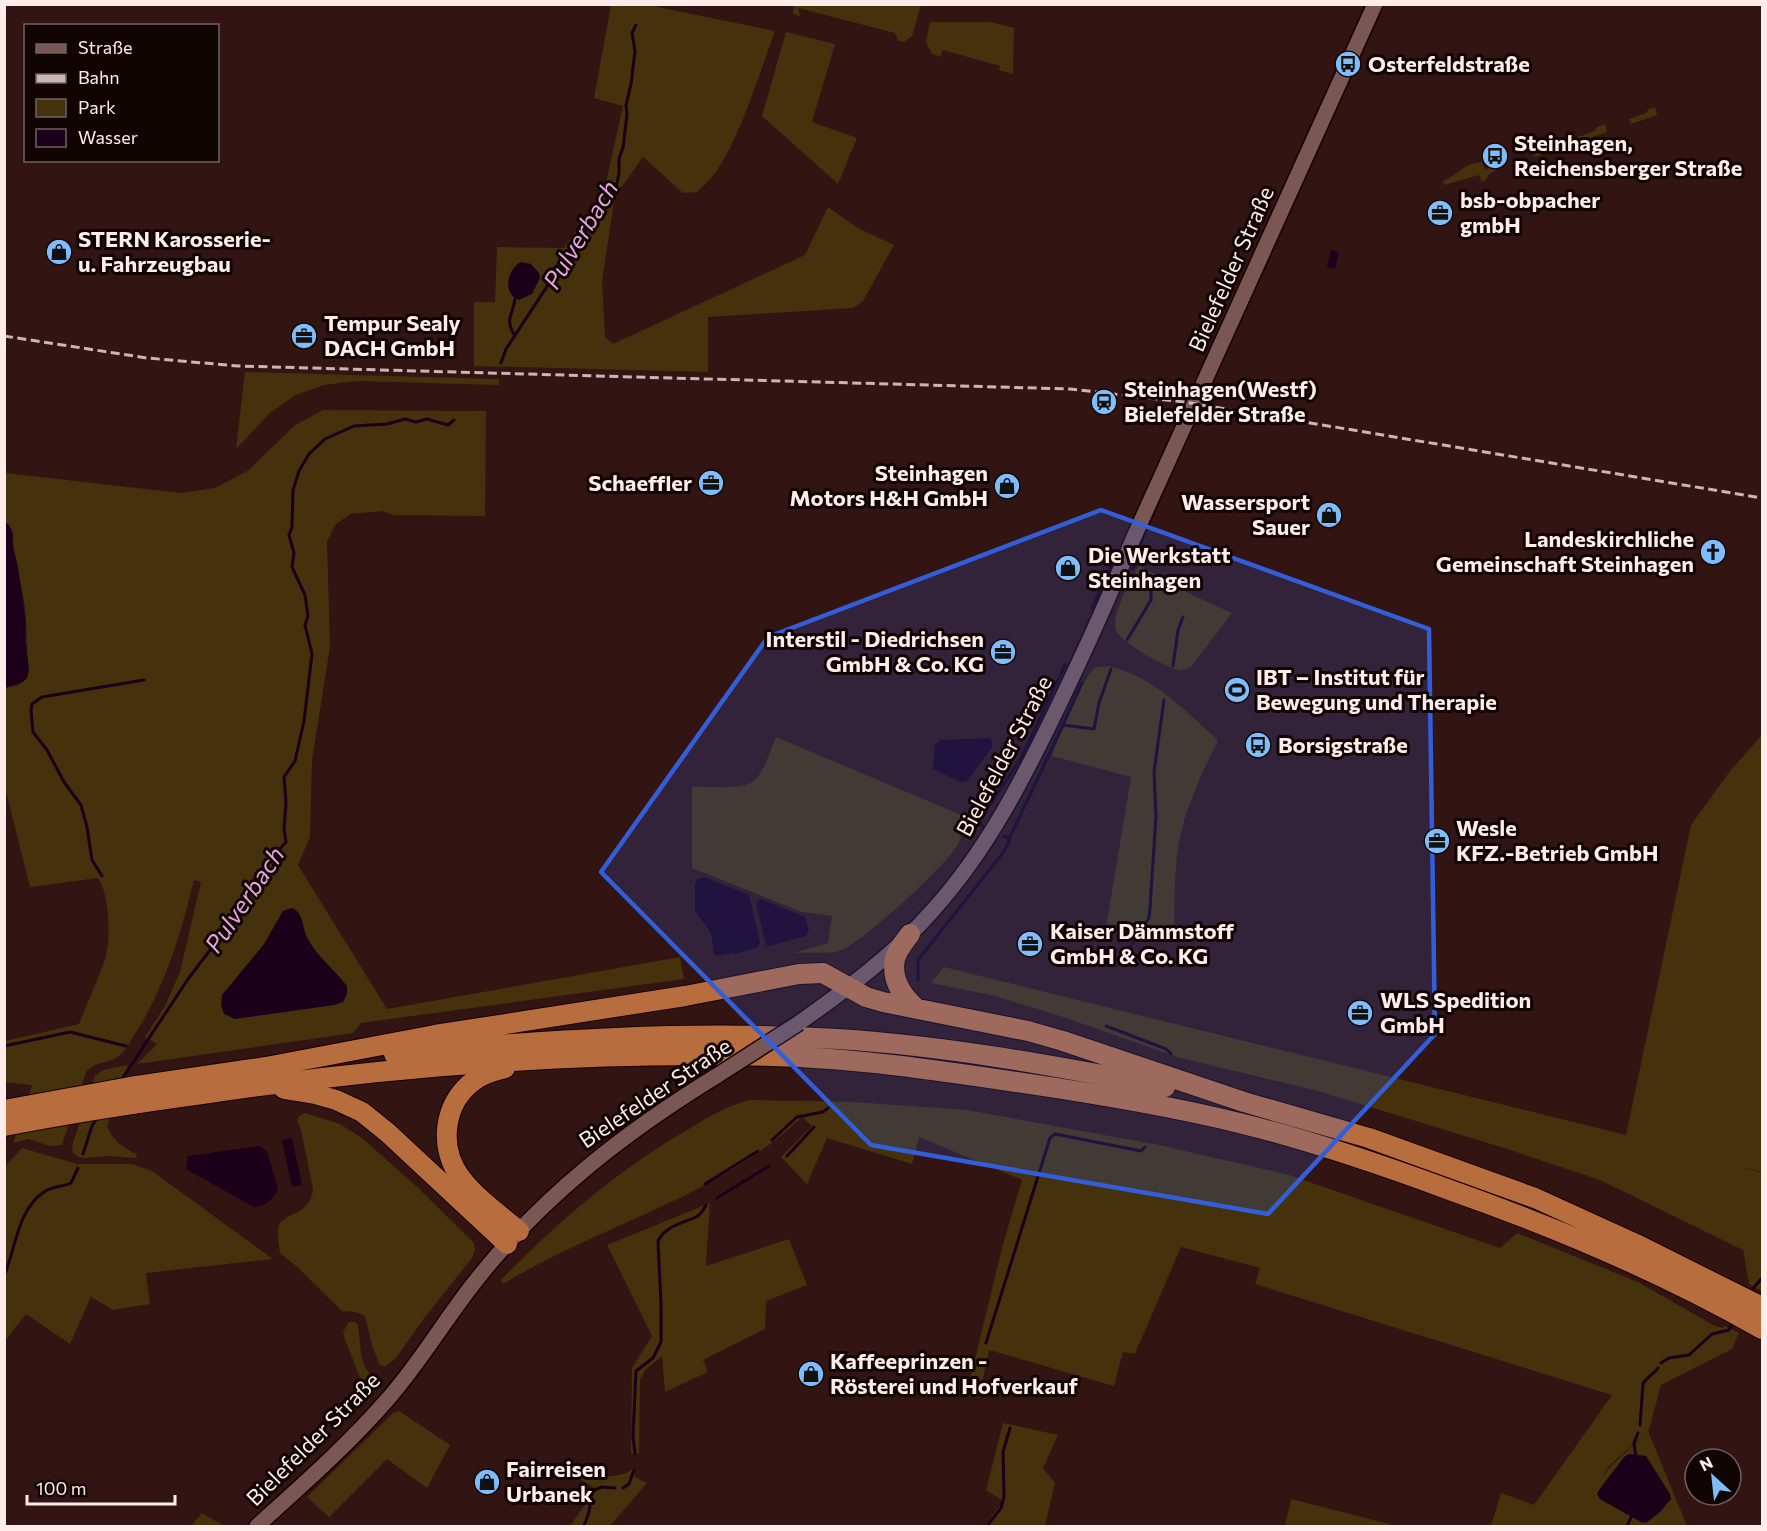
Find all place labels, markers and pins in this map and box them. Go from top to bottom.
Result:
bus stop icon: Osterfeldstraße [1333,49,1363,79]
place label: Osterfeldstraße [1368,50,1530,77]
place label: Steinhagen, Reichensberger Straße [1514,129,1742,181]
bus stop icon: Steinhagen, Reichensberger Straße [1480,141,1510,171]
place label: bsb-obpacher gmbH [1460,186,1600,238]
office icon: bsb-obpacher gmbH [1425,198,1455,228]
place label: STERN Karosserie- u. Fahrzeugbau [78,225,271,277]
shop icon: STERN Karosserie- u. Fahrzeugbau [44,237,74,267]
place label: Tempur Sealy DACH GmbH [324,309,461,361]
office icon: Tempur Sealy DACH GmbH [289,321,319,351]
place label: Steinhagen(Westf) Bielefelder Straße [1124,375,1317,427]
station icon: Steinhagen(Westf) Bielefelder Straße [1089,387,1119,417]
place label: Steinhagen Motors H&H GmbH [790,459,988,511]
office icon: Schaeffler [696,468,726,498]
place label: Schaeffler [588,469,692,496]
shop icon: Steinhagen Motors H&H GmbH [992,471,1022,501]
place label: Wassersport Sauer [1181,488,1310,540]
shop icon: Wassersport Sauer [1314,500,1344,530]
place label: Landeskirchliche Gemeinschaft Steinhagen [1436,525,1694,577]
church icon: Landeskirchliche Gemeinschaft Steinhagen [1698,537,1728,567]
place label: Die Werkstatt Steinhagen [1088,541,1230,593]
shop icon: Die Werkstatt Steinhagen [1053,553,1083,583]
place label: Interstil - Diedrichsen GmbH & Co. KG [766,625,984,677]
office icon: Interstil - Diedrichsen GmbH & Co. KG [988,637,1018,667]
place label: IBT – Institut für Bewegung und Therapie [1256,663,1497,715]
sports icon: IBT – Institut für Bewegung und Therapie [1222,675,1252,705]
bus stop icon: Borsigstraße [1243,730,1273,760]
place label: Borsigstraße [1278,731,1408,758]
place label: Wesle KFZ.-Betrieb GmbH [1456,814,1659,866]
office icon: Wesle KFZ.-Betrieb GmbH [1422,826,1452,856]
place label: Kaiser Dämmstoff GmbH & Co. KG [1050,917,1235,969]
office icon: Kaiser Dämmstoff GmbH & Co. KG [1015,929,1045,959]
place label: WLS Spedition GmbH [1380,986,1531,1038]
office icon: WLS Spedition GmbH [1345,998,1375,1028]
place label: Kaffeeprinzen - Rösterei und Hofverkauf [830,1347,1079,1399]
shop icon: Kaffeeprinzen - Rösterei und Hofverkauf [796,1359,826,1389]
place label: Fairreisen Urbanek [506,1455,606,1507]
shop icon: Fairreisen Urbanek [472,1467,502,1497]

